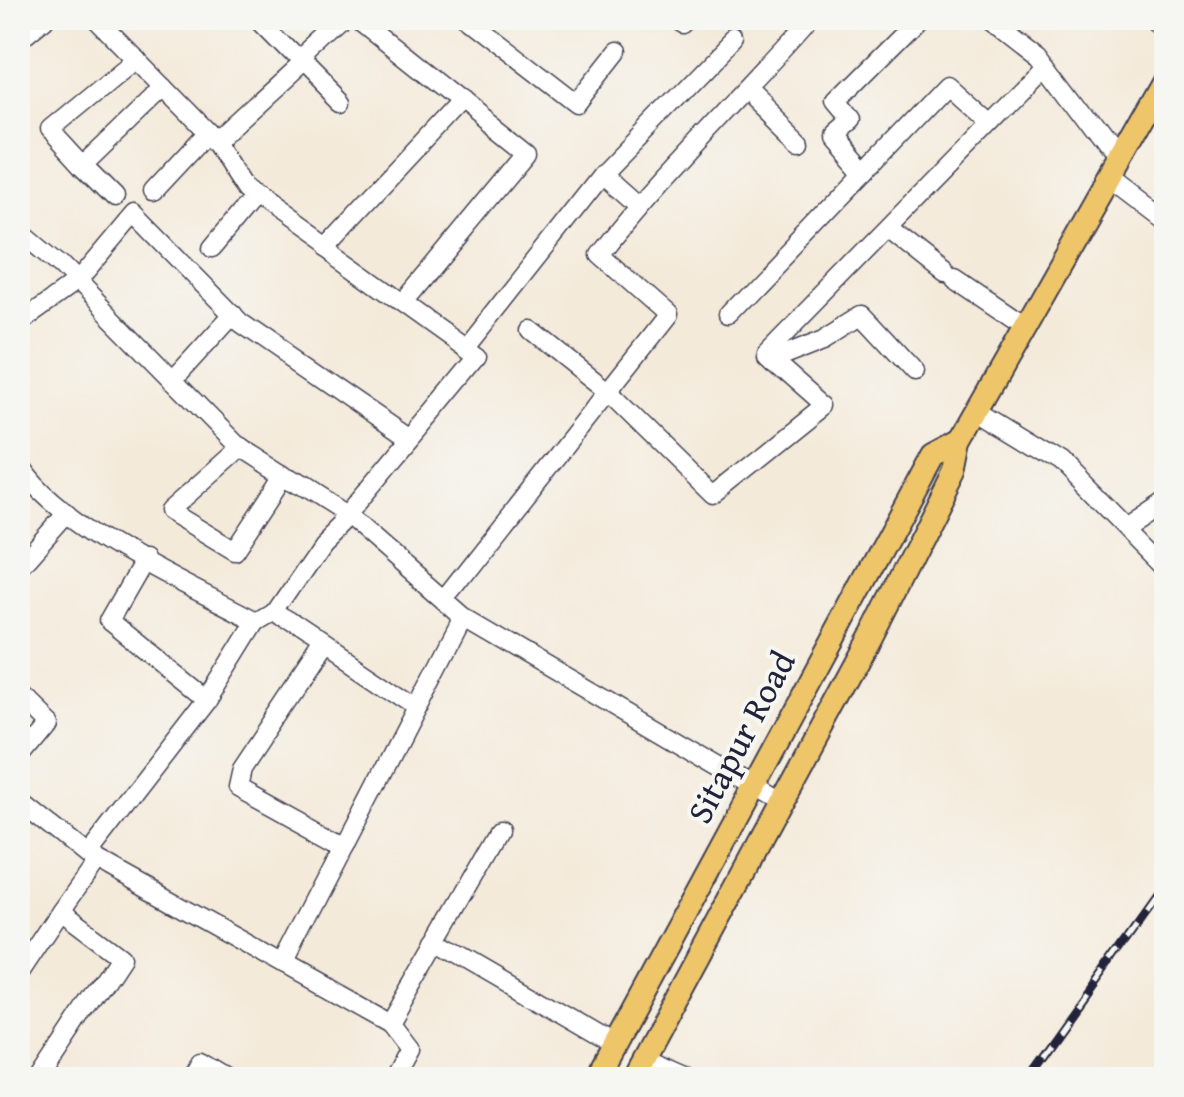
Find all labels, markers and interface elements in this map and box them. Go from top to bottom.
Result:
street label: Sitapur Road [674,641,808,832]

